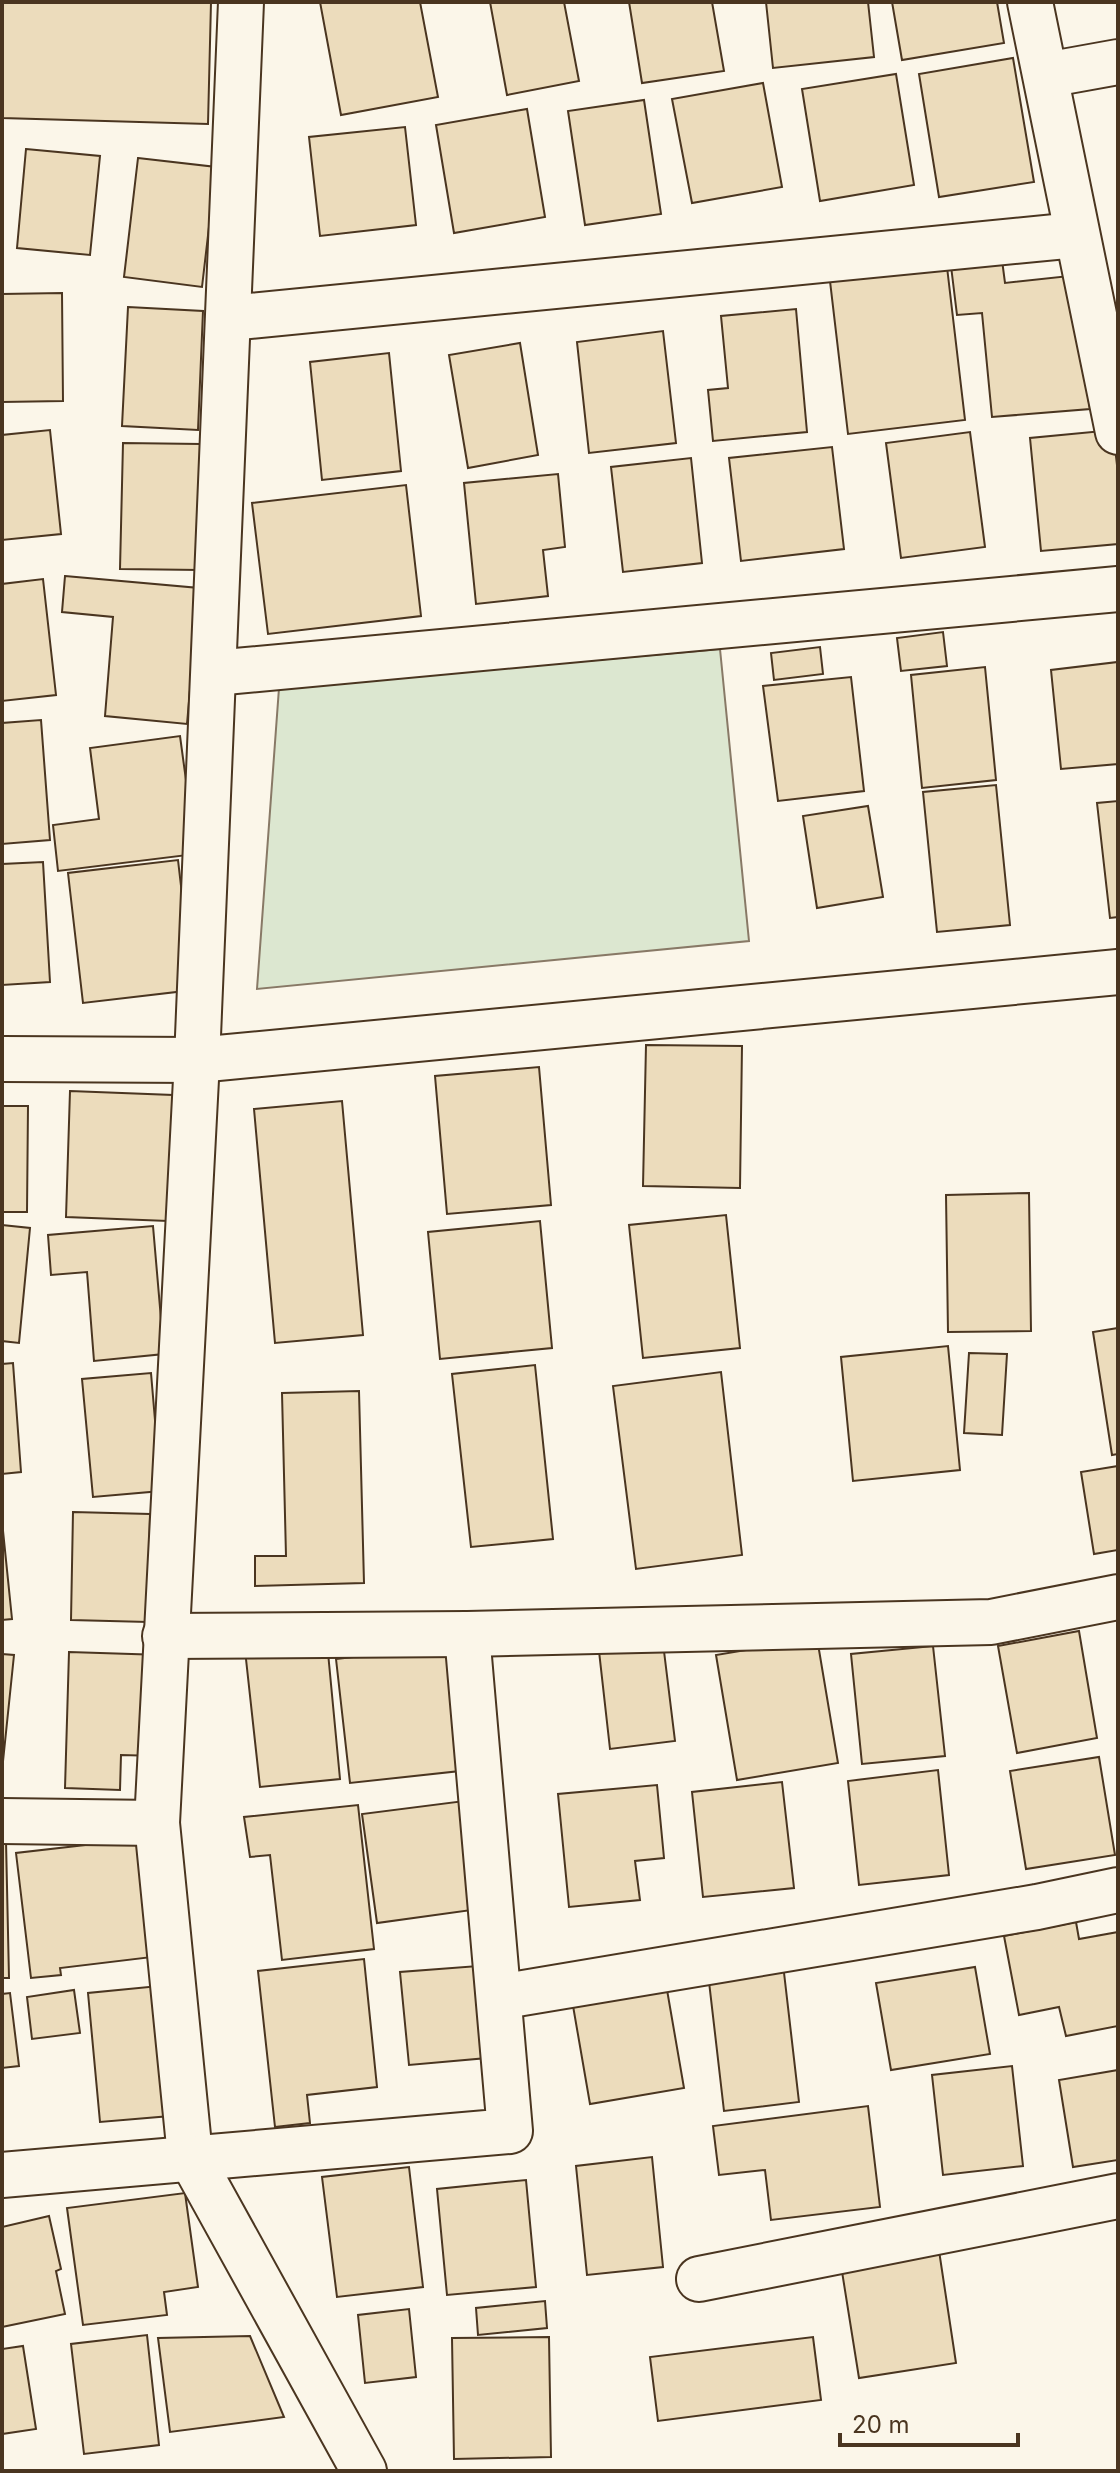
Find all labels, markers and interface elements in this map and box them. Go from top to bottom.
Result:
scale bar [840,2397,1018,2447]
text: 20 m [852,2410,910,2439]

